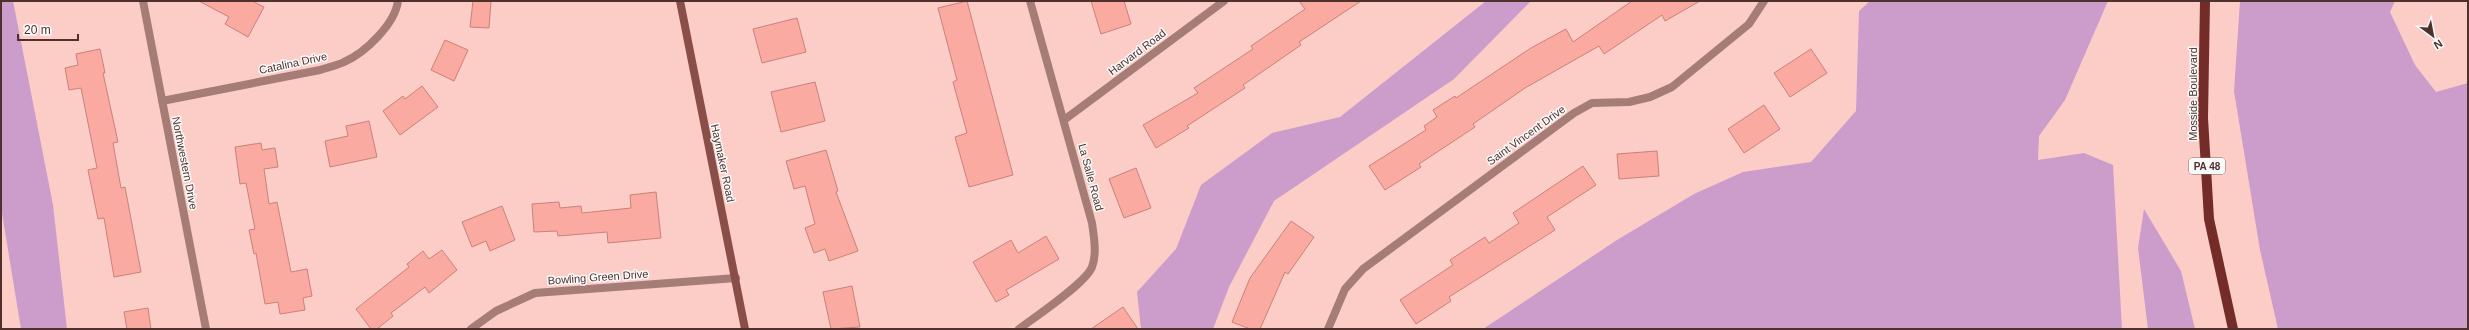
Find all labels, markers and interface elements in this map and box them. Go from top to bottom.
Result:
scale bar [18,16,78,42]
north arrow [2413,16,2453,56]
text: 20 m [24,23,51,37]
street label: Harvard Road [1106,27,1168,77]
text: N [2432,37,2445,52]
street label: Mosside Boulevard [2187,47,2199,141]
street label: Catalina Drive [258,50,328,76]
street label: Saint Vincent Drive [1485,103,1567,167]
street label: Northwestern Drive [170,116,200,210]
street label: Haymaker Road [709,123,737,203]
street label: La Salle Road [1076,142,1106,212]
road number: PA 48 [2189,158,2225,174]
street label: Bowling Green Drive [547,267,649,287]

